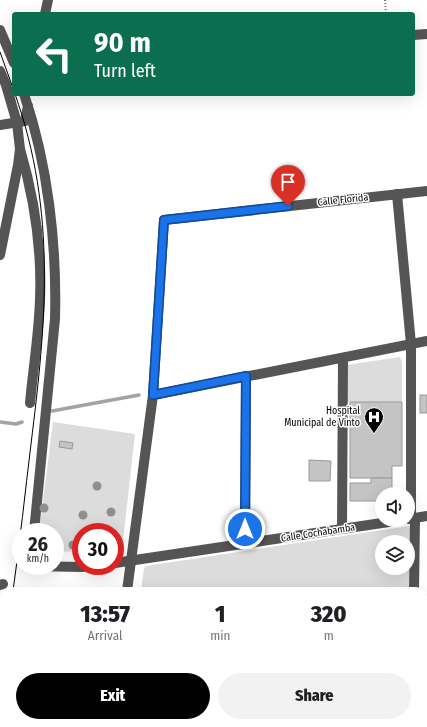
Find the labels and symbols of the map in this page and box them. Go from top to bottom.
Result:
pin [271,165,305,206]
street label: Calle Florida [317,191,369,209]
place label: Hospital Municipal de Vinto [284,405,360,429]
hospital icon: Hospital Municipal de Vinto [363,406,385,434]
position arrow [224,508,266,550]
street label: Calle Cochabamba [280,521,356,545]
speed limit sign: 30 [72,523,124,575]

